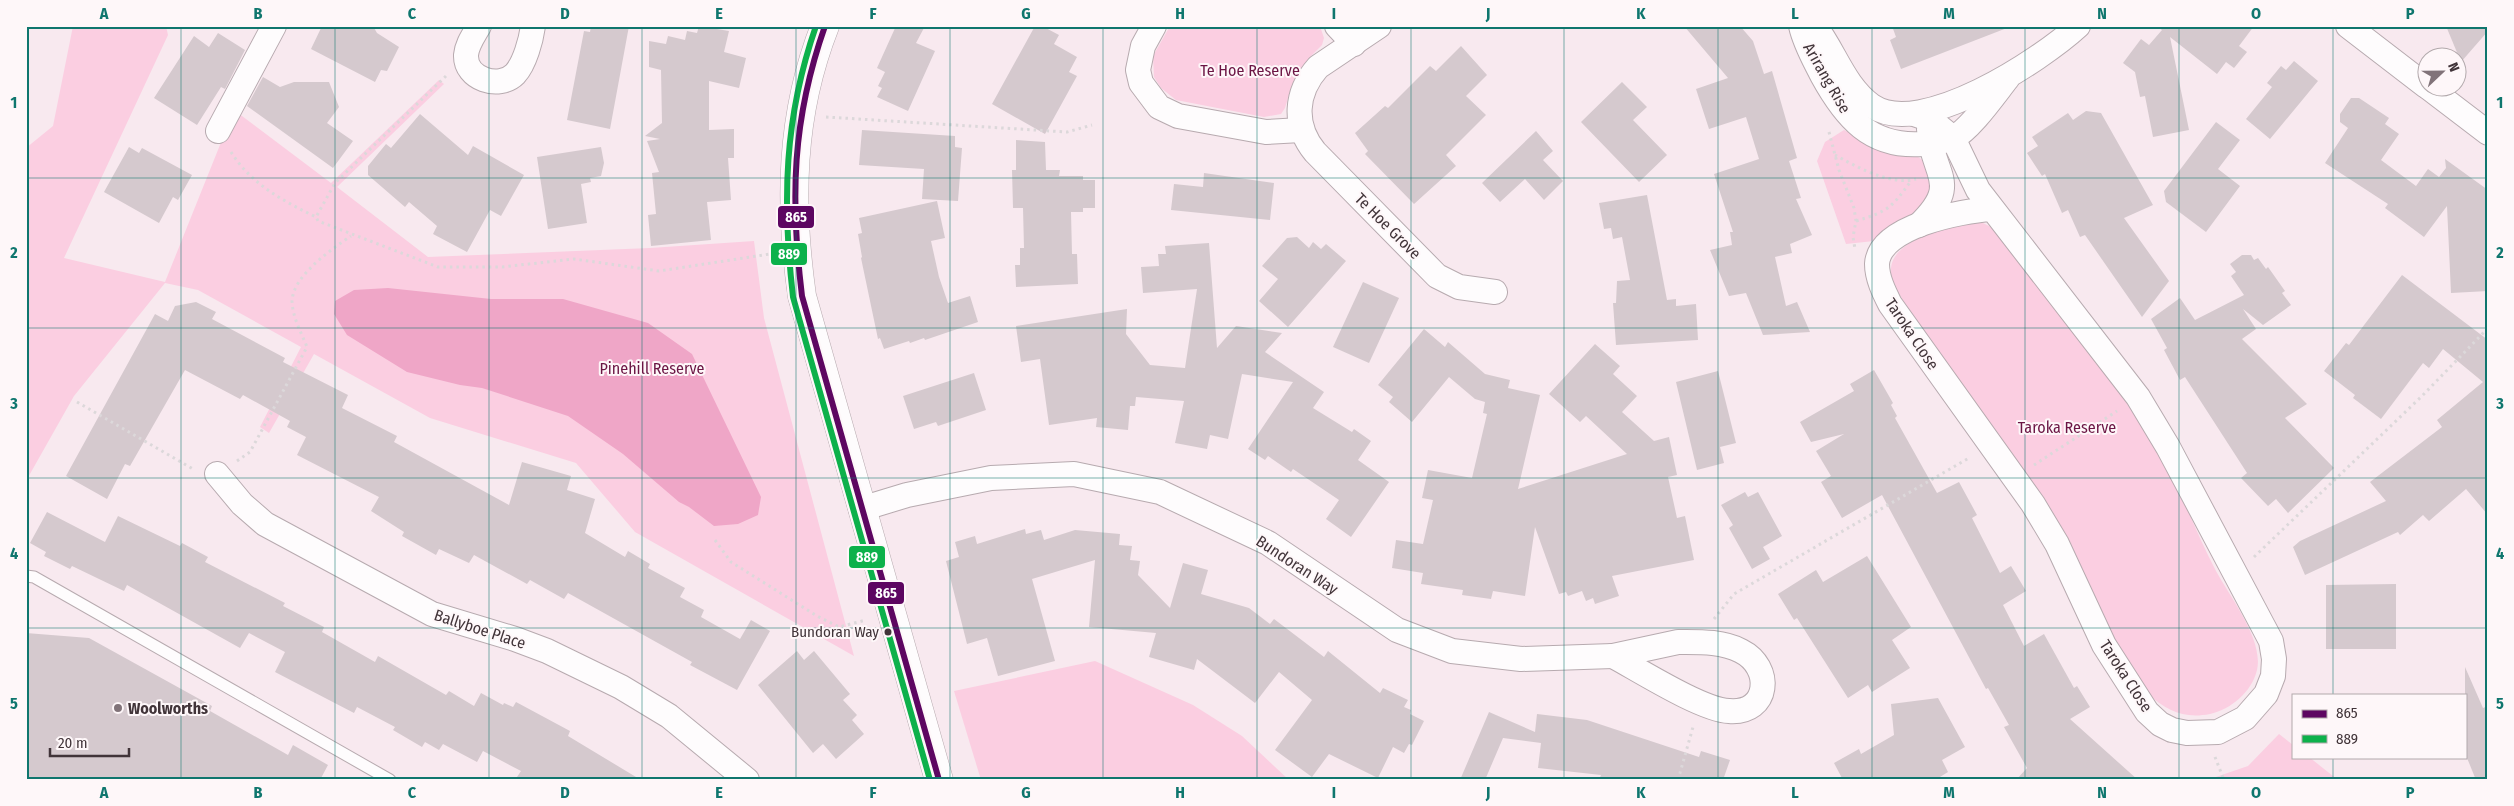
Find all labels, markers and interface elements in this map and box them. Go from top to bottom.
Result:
text: A [99,4,109,23]
text: B [254,4,263,23]
text: C [408,4,417,23]
text: D [560,4,570,23]
text: E [715,4,723,23]
text: F [869,4,877,23]
text: G [1021,4,1031,23]
text: H [1175,4,1185,23]
text: I [1332,4,1336,23]
text: J [1485,4,1490,23]
text: K [1636,4,1646,23]
text: L [1791,4,1799,23]
text: M [1943,4,1955,23]
text: N [2097,4,2107,23]
text: O [2251,4,2261,23]
text: P [2406,4,2415,23]
street label: Arirang Rise [1799,39,1855,117]
north arrow [2416,48,2466,98]
text: N [2444,60,2463,74]
park label: Te Hoe Reserve [1200,61,1300,80]
text: 1 [11,93,17,112]
text: 1 [2497,93,2503,112]
street label: Te Hoe Grove [1351,189,1425,263]
line badge: 865 [777,205,815,229]
text: 865 [785,209,807,226]
line badge: 889 [770,242,808,266]
text: 2 [9,243,18,262]
text: 2 [2495,243,2504,262]
text: 889 [778,246,800,263]
street label: Taroka Close [1881,295,1943,373]
park label: Pinehill Reserve [599,359,705,378]
text: 3 [9,394,18,413]
text: 3 [2495,394,2504,413]
park label: Taroka Reserve [2018,418,2116,437]
street label: Bundoran Way [1252,531,1342,599]
text: 4 [10,544,18,563]
text: 4 [2496,544,2504,563]
line badge: 889 [848,545,886,569]
text: 889 [856,549,878,566]
line badge: 865 [867,581,905,605]
text: 865 [875,585,897,602]
street label: Ballyboe Place [432,605,528,653]
place label: Bundoran Way [791,623,879,641]
marker: Bundoran Way [883,627,893,637]
street label: Taroka Close [2096,636,2156,716]
text: 5 [10,694,18,713]
legend [2292,694,2466,758]
text: 5 [2496,694,2504,713]
place label: Woolworths [128,699,208,718]
marker: Woolworths [112,702,124,714]
text: 865 [2336,704,2358,722]
scale bar [50,726,129,758]
text: 889 [2336,730,2358,748]
text: 20 m [58,734,88,752]
text: A [99,783,109,802]
text: B [254,783,263,802]
text: C [408,783,417,802]
text: D [560,783,570,802]
text: E [715,783,723,802]
text: F [869,783,877,802]
text: G [1021,783,1031,802]
text: H [1175,783,1185,802]
text: I [1332,783,1336,802]
text: J [1485,783,1490,802]
text: K [1636,783,1646,802]
text: L [1791,783,1799,802]
text: M [1943,783,1955,802]
text: N [2097,783,2107,802]
text: O [2251,783,2261,802]
text: P [2406,783,2415,802]

